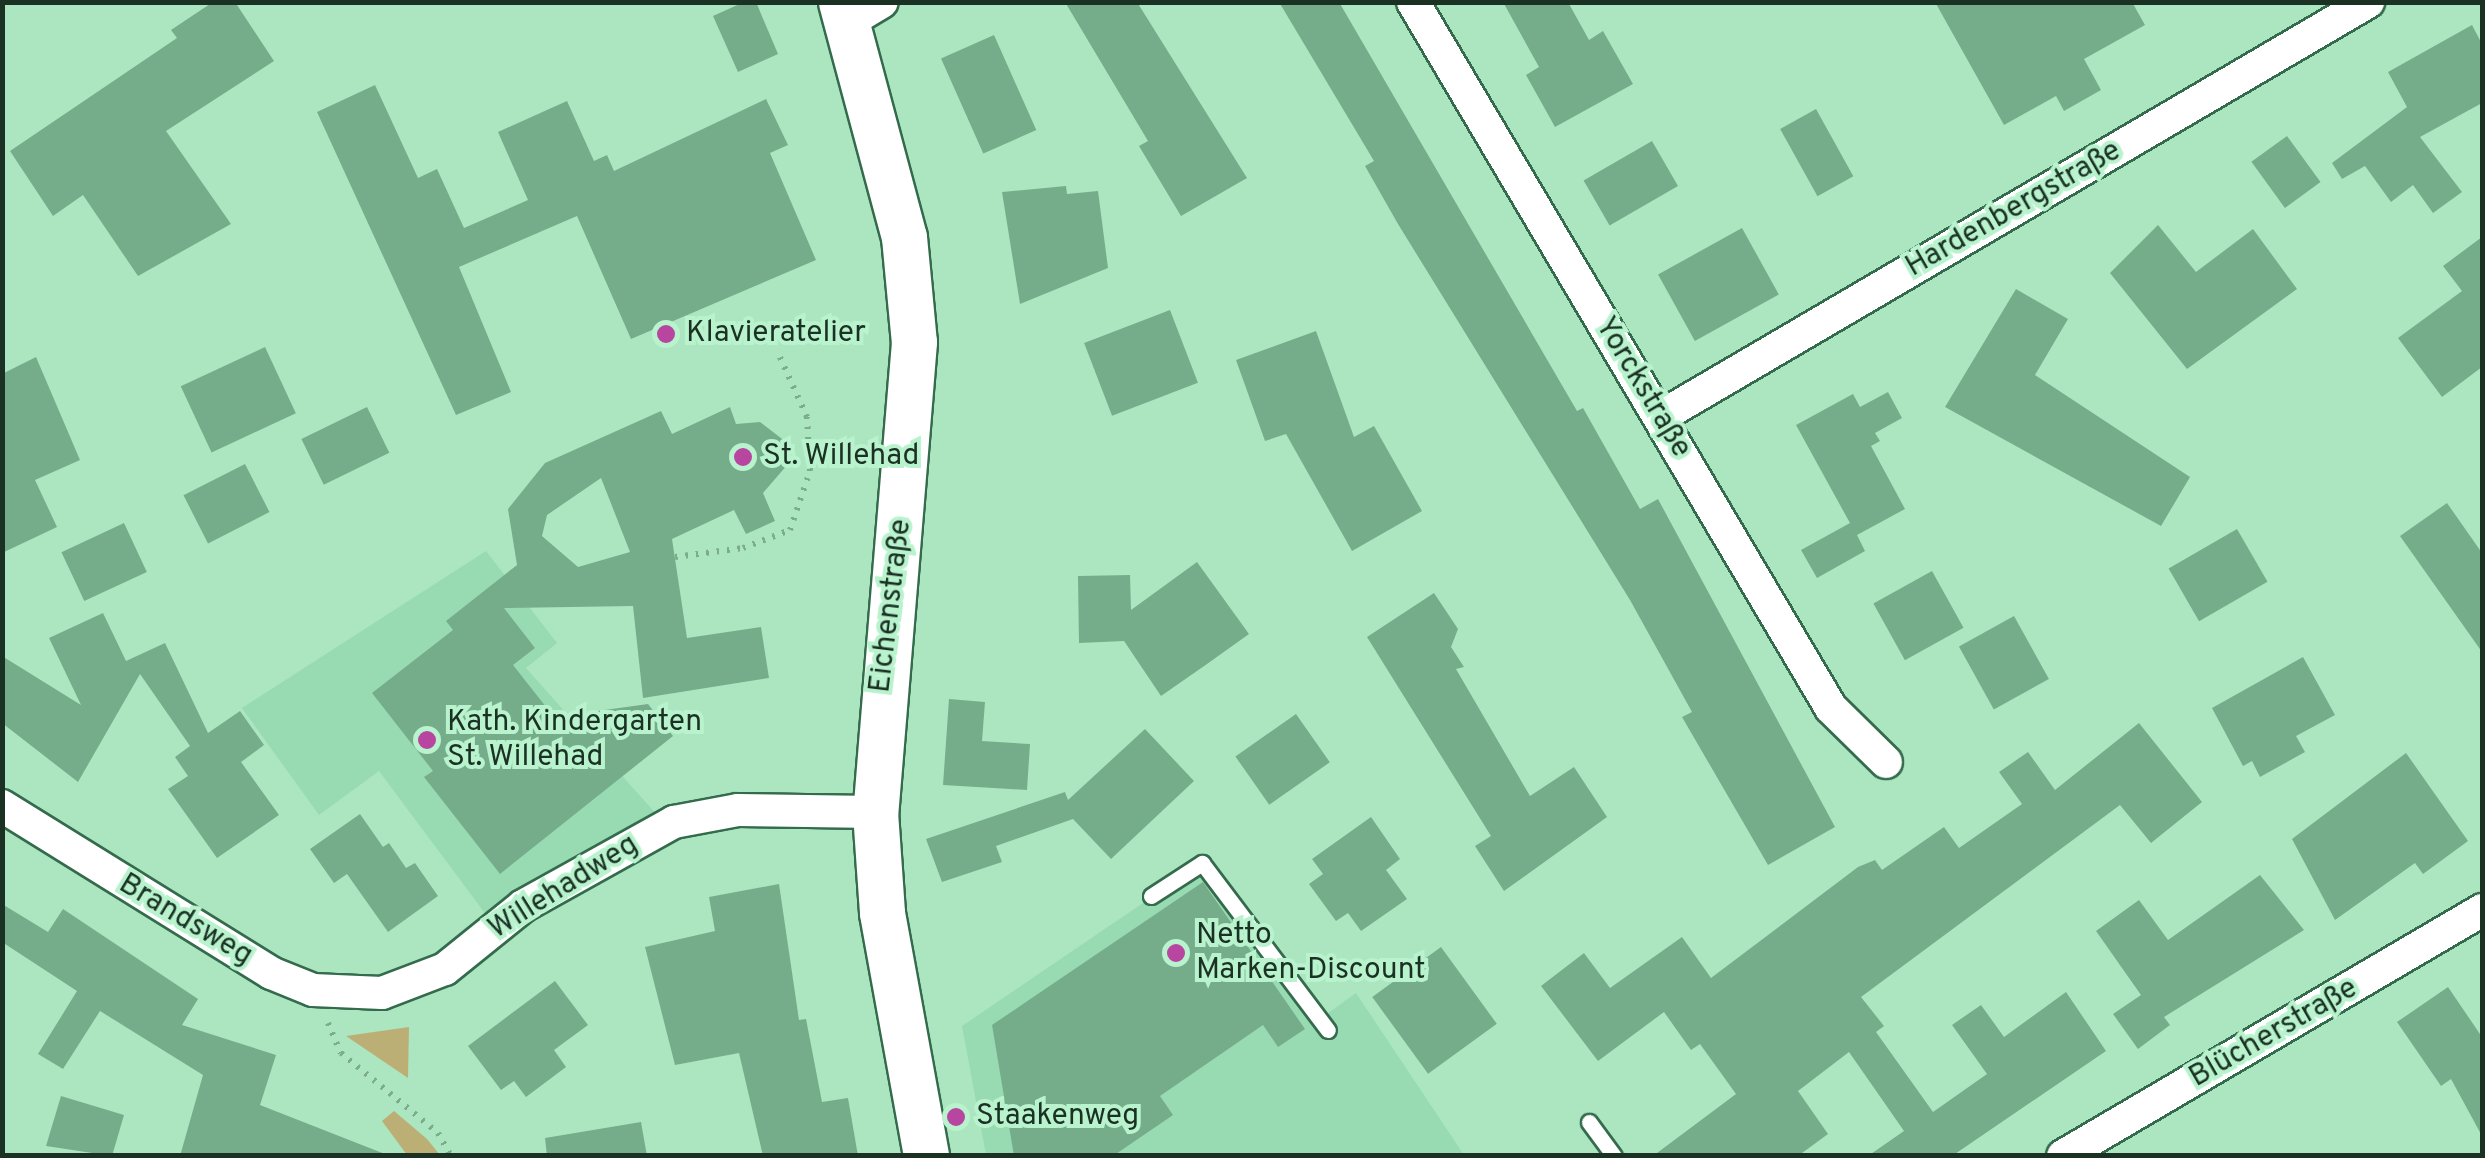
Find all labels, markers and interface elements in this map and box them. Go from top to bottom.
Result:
street label: Hardenbergstraße [1900,134,2128,286]
street label: Yorckstraße [1586,311,1698,465]
place label: Klavieratelier [686,316,866,352]
marker: Klavieratelier [655,323,677,345]
place label: St. Willehad [763,439,920,475]
marker: St. Willehad [732,446,754,468]
street label: Eichenstraße [863,517,921,695]
place label: Kath. Kindergarten St. Willehad [447,705,702,776]
marker: Kath. Kindergarten St. Willehad [416,729,438,751]
street label: Willehadweg [483,828,645,948]
street label: Brandsweg [112,867,258,975]
place label: Netto Marken-Discount [1196,918,1426,988]
marker: Netto Marken-Discount [1165,942,1187,964]
street label: Blücherstraße [2184,971,2364,1097]
place label: Staakenweg [976,1099,1139,1135]
marker: Staakenweg [945,1106,967,1128]

